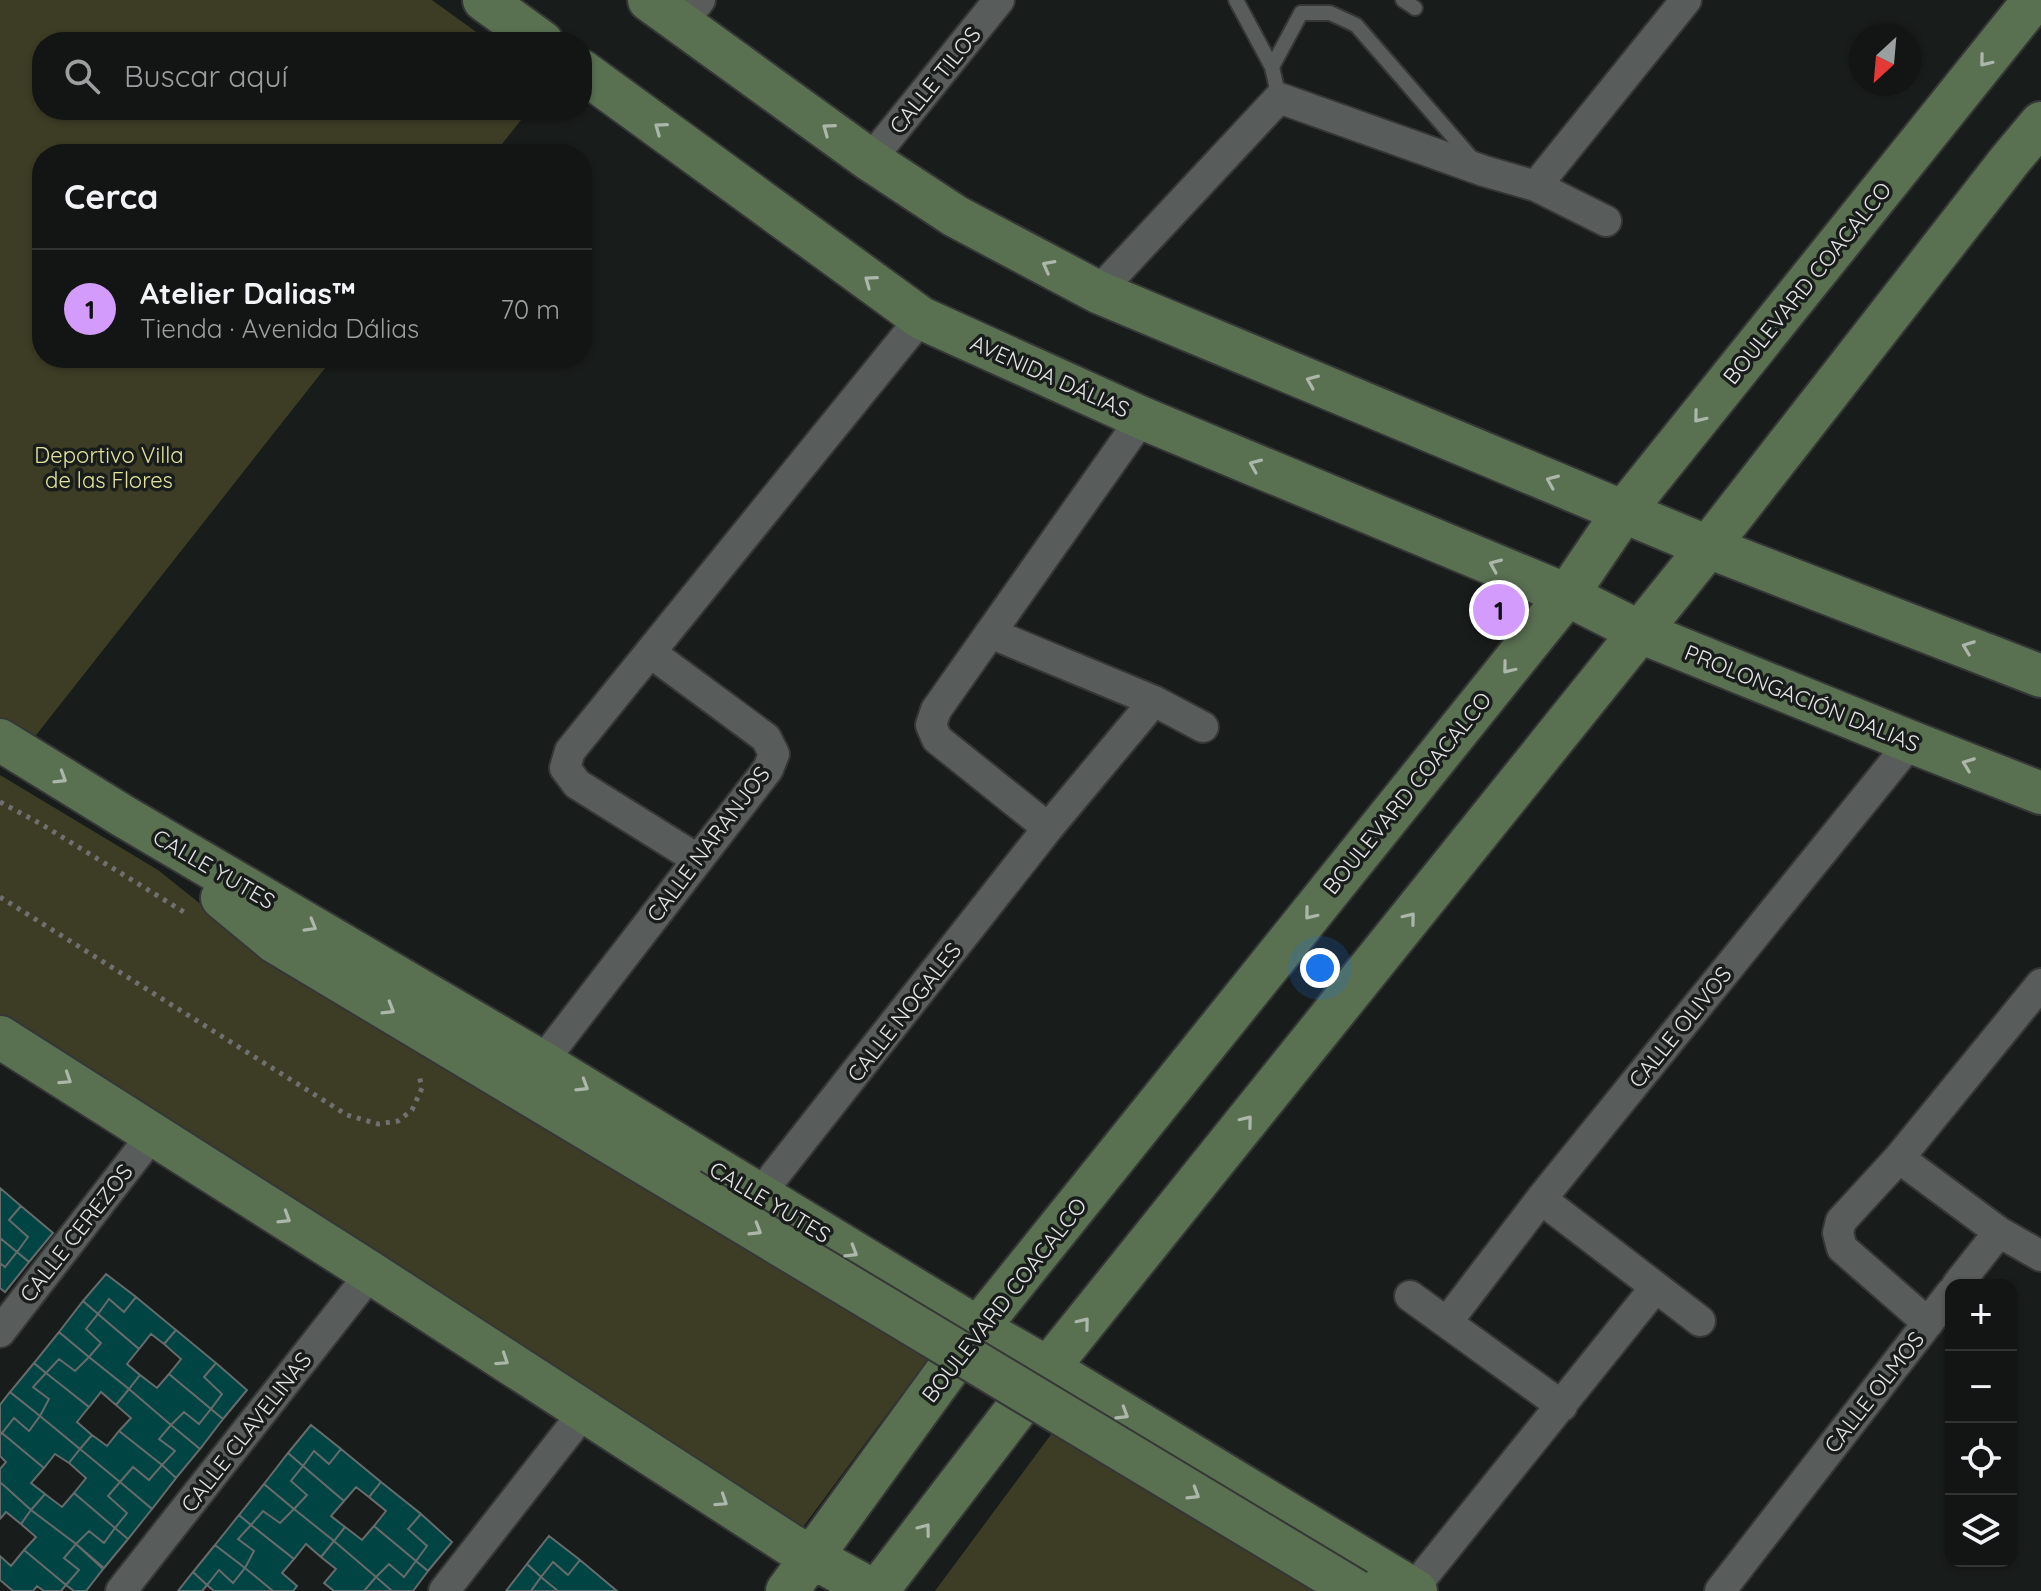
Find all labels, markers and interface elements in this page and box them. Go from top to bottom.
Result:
street label: CALLE TILOS [883,21,987,139]
north arrow [1849,24,1921,96]
search box [32,32,592,120]
one-way arrow [1980,52,1995,66]
icon: search [60,54,104,98]
text: Buscar aquí [124,57,288,95]
one-way arrow [654,123,668,137]
one-way arrow [822,124,836,139]
text: Cerca [64,175,158,218]
street label: BOULEVARD COACALCO [1717,176,1897,390]
one-way arrow [1042,260,1056,275]
text: Atelier Dalias™ [140,274,355,312]
one-way arrow [864,276,879,290]
text: 1 [85,293,95,326]
text: 70 m [500,293,560,326]
text: Tienda · Avenida Dálias [140,312,419,345]
street label: AVENIDA DÁLIAS [966,329,1134,423]
one-way arrow [1306,375,1320,391]
one-way arrow [1695,407,1709,422]
park label: Deportivo Villa de las Flores [34,441,184,494]
one-way arrow [1249,458,1263,475]
one-way arrow [1546,474,1560,491]
one-way arrow [1489,558,1503,574]
pin: 1 [1473,580,1525,640]
street label: PROLONGACIÓN DALIAS [1681,638,1923,758]
one-way arrow [1962,641,1976,657]
one-way arrow [1503,659,1518,673]
street label: BOULEVARD COACALCO [1317,686,1497,900]
one-way arrow [1962,758,1976,774]
street label: CALLE NARANJOS [640,761,776,927]
one-way arrow [52,768,67,783]
street label: CALLE YUTES [148,823,280,915]
one-way arrow [1305,905,1320,919]
one-way arrow [1400,912,1414,927]
one-way arrow [302,916,317,932]
street label: CALLE NOGALES [841,937,967,1087]
your location [1300,948,1340,988]
street label: CALLE OLIVOS [1622,961,1738,1093]
one-way arrow [380,1000,395,1015]
one-way arrow [57,1069,72,1084]
one-way arrow [574,1077,589,1092]
one-way arrow [1237,1116,1252,1130]
street label: CALLE YUTES [704,1155,836,1249]
street label: CALLE CEREZOS [13,1158,139,1308]
street label: BOULEVARD COACALCO [915,1192,1093,1408]
one-way arrow [276,1209,291,1224]
one-way arrow [747,1220,762,1236]
one-way arrow [843,1242,858,1257]
map controls [1945,1279,2017,1567]
button: + [1945,1279,2017,1351]
one-way arrow [1074,1318,1089,1333]
street label: CALLE OLMOS [1818,1326,1930,1458]
street label: CALLE CLAVELINAS [175,1346,317,1518]
one-way arrow [495,1350,509,1365]
button: − [1945,1351,2017,1423]
one-way arrow [1114,1404,1129,1420]
button: locate [1945,1423,2017,1495]
one-way arrow [1185,1484,1200,1500]
one-way arrow [713,1491,728,1506]
button: layers [1945,1495,2017,1567]
one-way arrow [915,1523,929,1538]

